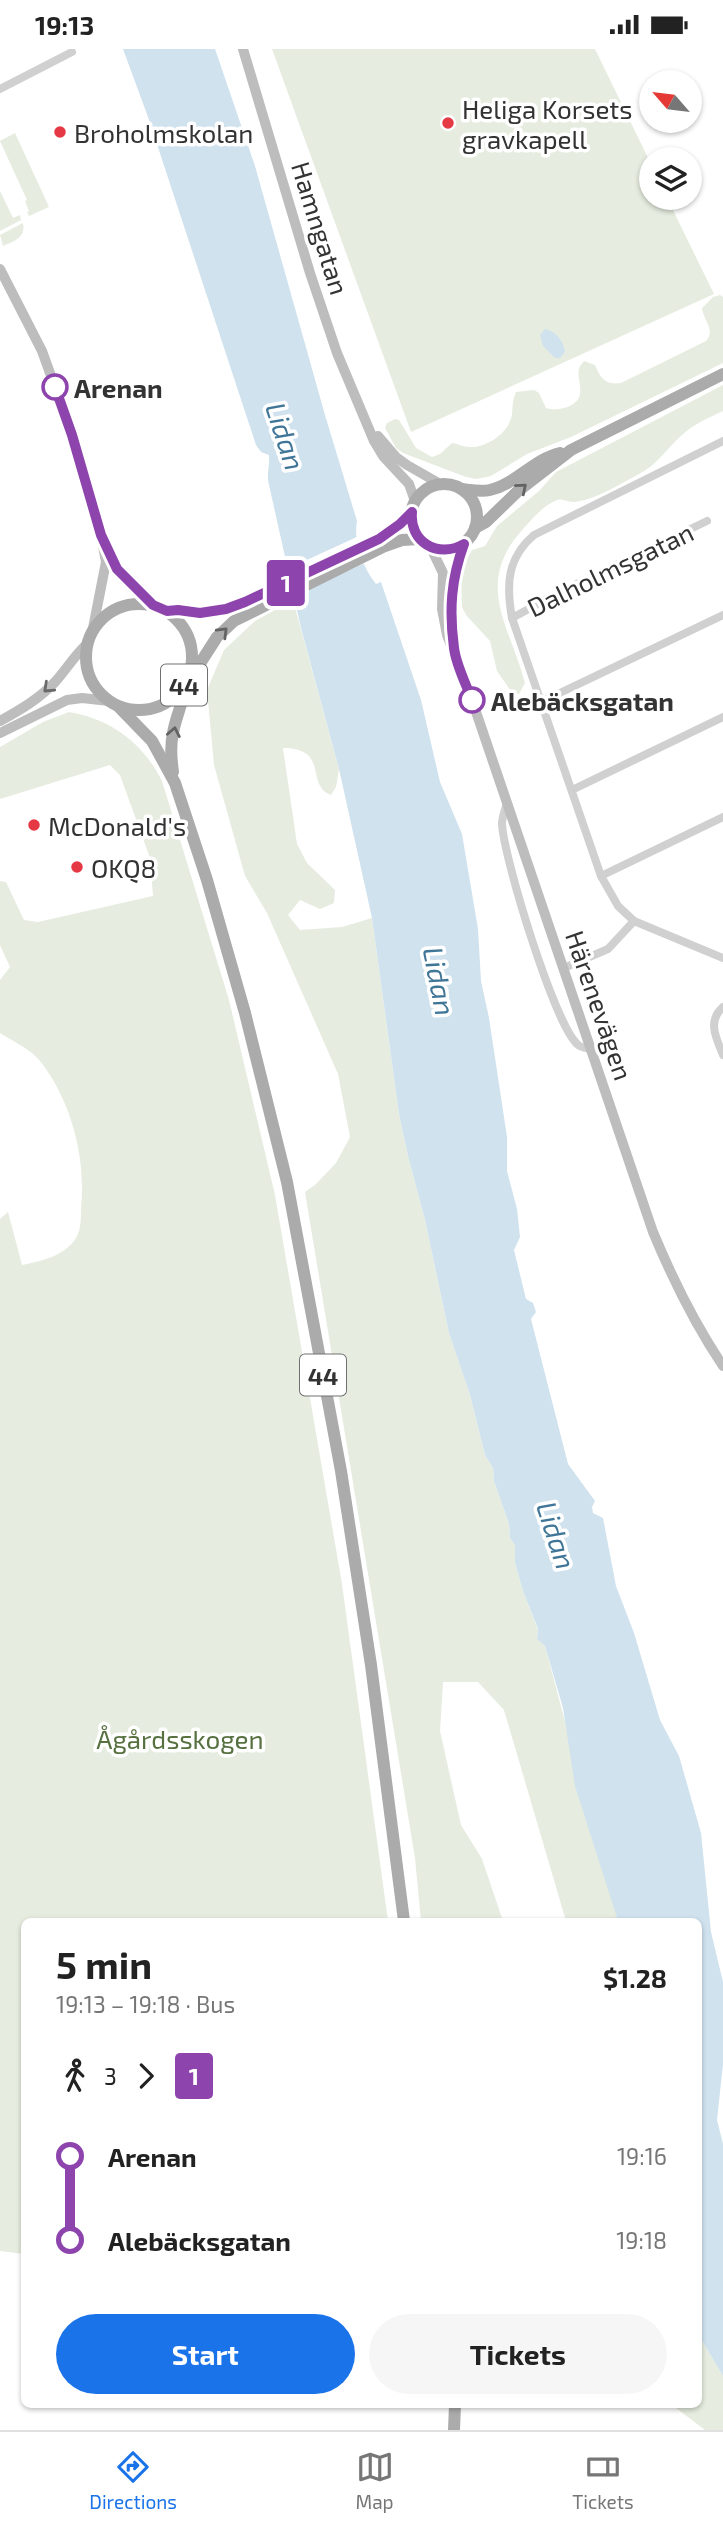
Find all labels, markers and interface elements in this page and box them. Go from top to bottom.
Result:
text: 19:13 [35,9,94,40]
north arrow [639,70,702,133]
map controls [639,70,702,210]
place label: Heliga Korsets gravkapell [462,93,632,154]
marker: Heliga Korsets gravkapell [440,115,456,131]
place label: Broholmskolan [74,117,253,148]
marker: Broholmskolan [52,124,68,140]
button: layers [639,147,702,210]
street label: Hamngatan [286,158,356,298]
place label: Arenan [74,372,163,403]
marker: Arenan [42,374,68,400]
water label: Lidan [259,398,313,474]
one-way arrow [514,484,527,496]
street label: Dalholmsgatan [522,515,698,623]
line badge: 1 [263,560,309,606]
text: 1 [281,568,291,597]
one-way arrow [215,627,228,640]
road number: 44 [161,665,207,705]
one-way arrow [43,680,56,692]
place label: Alebäcksgatan [491,685,674,716]
marker: Alebäcksgatan [459,687,485,713]
one-way arrow [165,726,180,738]
place label: McDonald's [48,810,186,841]
marker: McDonald's [26,817,42,833]
place label: OKQ8 [91,852,156,883]
marker: OKQ8 [69,859,85,875]
street label: Härenevägen [560,926,640,1084]
water label: Lidan [417,944,463,1018]
road number: 44 [300,1355,346,1395]
water label: Lidan [530,1497,584,1573]
park label: Ågårdsskogen [96,1723,264,1754]
text: 5 min [56,1941,152,1987]
text: $1.28 [603,1962,667,1993]
text: 19:13 – 19:18 · Bus [56,1990,235,2018]
icon: walk [56,2057,94,2095]
icon: forward [127,2057,165,2095]
text: 1 [189,2061,199,2090]
text: 3 [104,2062,117,2090]
text: Arenan [108,2141,197,2172]
text: 19:16 [617,2142,667,2170]
text: Alebäcksgatan [108,2225,291,2256]
text: 19:18 [616,2226,667,2254]
button: Start [56,2314,355,2394]
button: Tickets [369,2314,667,2394]
tab: Directions [89,2448,177,2513]
tab: Map [355,2448,394,2513]
tab: Tickets [572,2448,634,2513]

